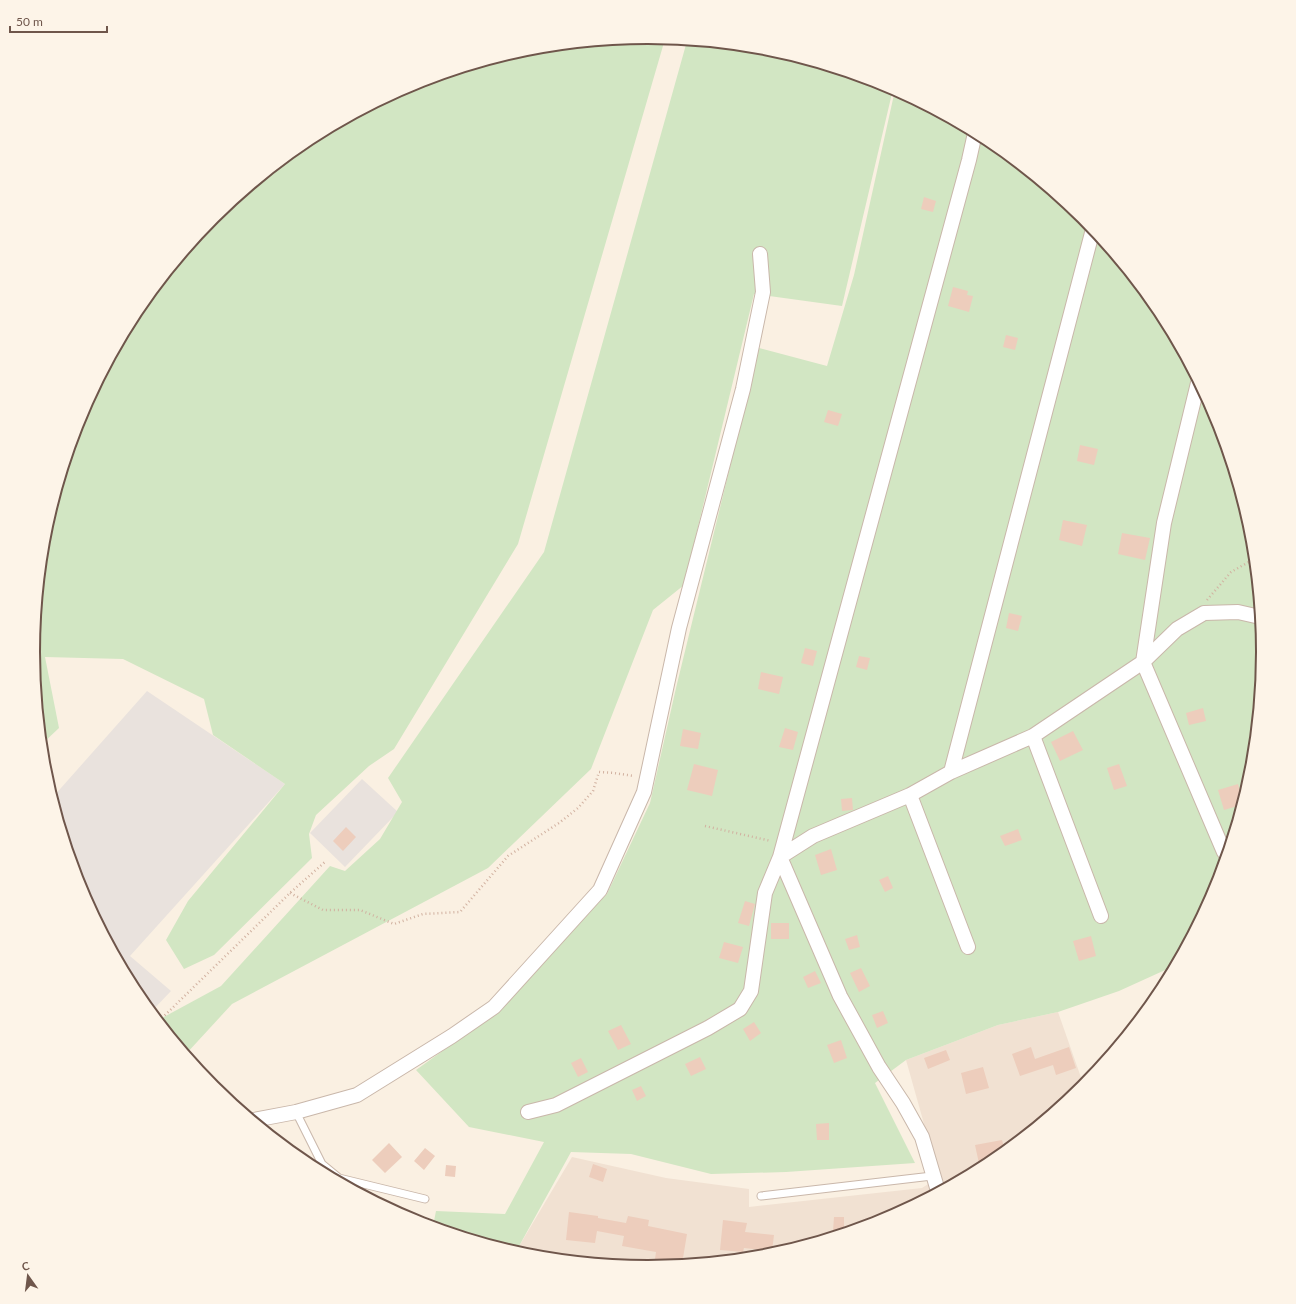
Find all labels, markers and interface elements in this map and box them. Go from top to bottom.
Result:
scale bar [10,8,107,34]
text: 50 m [16,14,43,29]
north arrow [8,1256,48,1296]
text: С [20,1258,31,1273]

